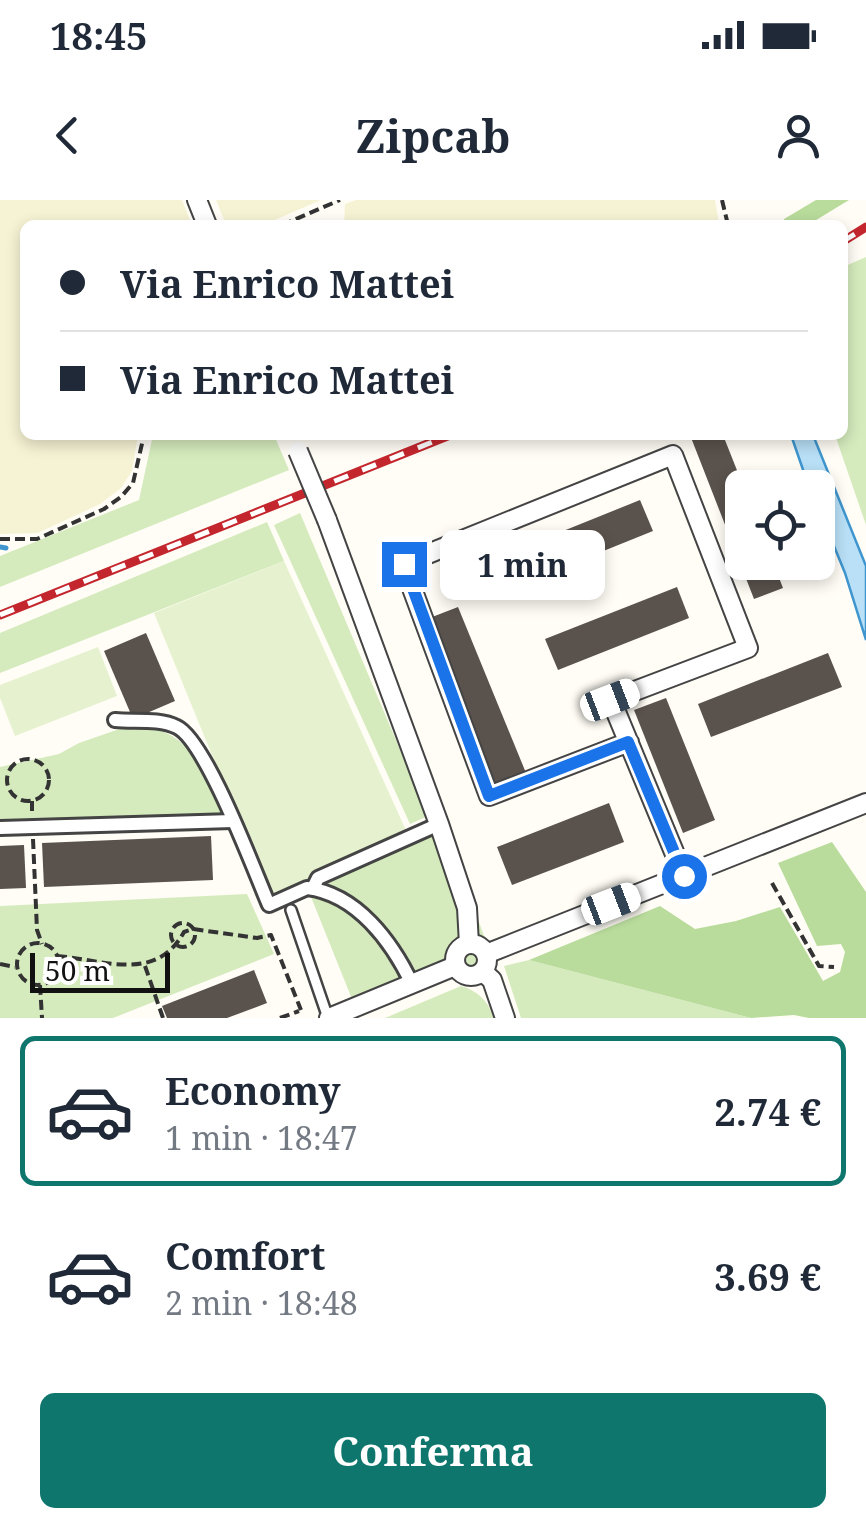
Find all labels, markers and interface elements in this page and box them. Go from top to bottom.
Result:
text: 18:45 [50,9,147,61]
text: Zipcab [356,105,510,166]
icon: back [40,108,95,163]
icon: person [771,108,826,163]
text: Via Enrico Mattei [120,257,454,309]
text: Via Enrico Mattei [120,353,454,405]
map controls [725,470,835,580]
button: locate [725,470,835,580]
callout: 1 min [439,529,604,599]
route end [382,542,427,587]
text: 1 min [477,543,568,586]
car [577,675,643,725]
route start [662,854,707,899]
car [578,879,644,929]
scale bar [30,948,170,993]
text: 50 m [45,951,110,989]
text: Economy [165,1064,341,1116]
icon: car [45,1066,135,1156]
text: 2.74 € [714,1085,821,1137]
text: 1 min · 18:47 [165,1116,358,1159]
text: Comfort [165,1229,325,1281]
icon: car [45,1231,135,1321]
text: 3.69 € [714,1250,821,1302]
text: 2 min · 18:48 [165,1281,358,1324]
button: Conferma [40,1393,826,1508]

